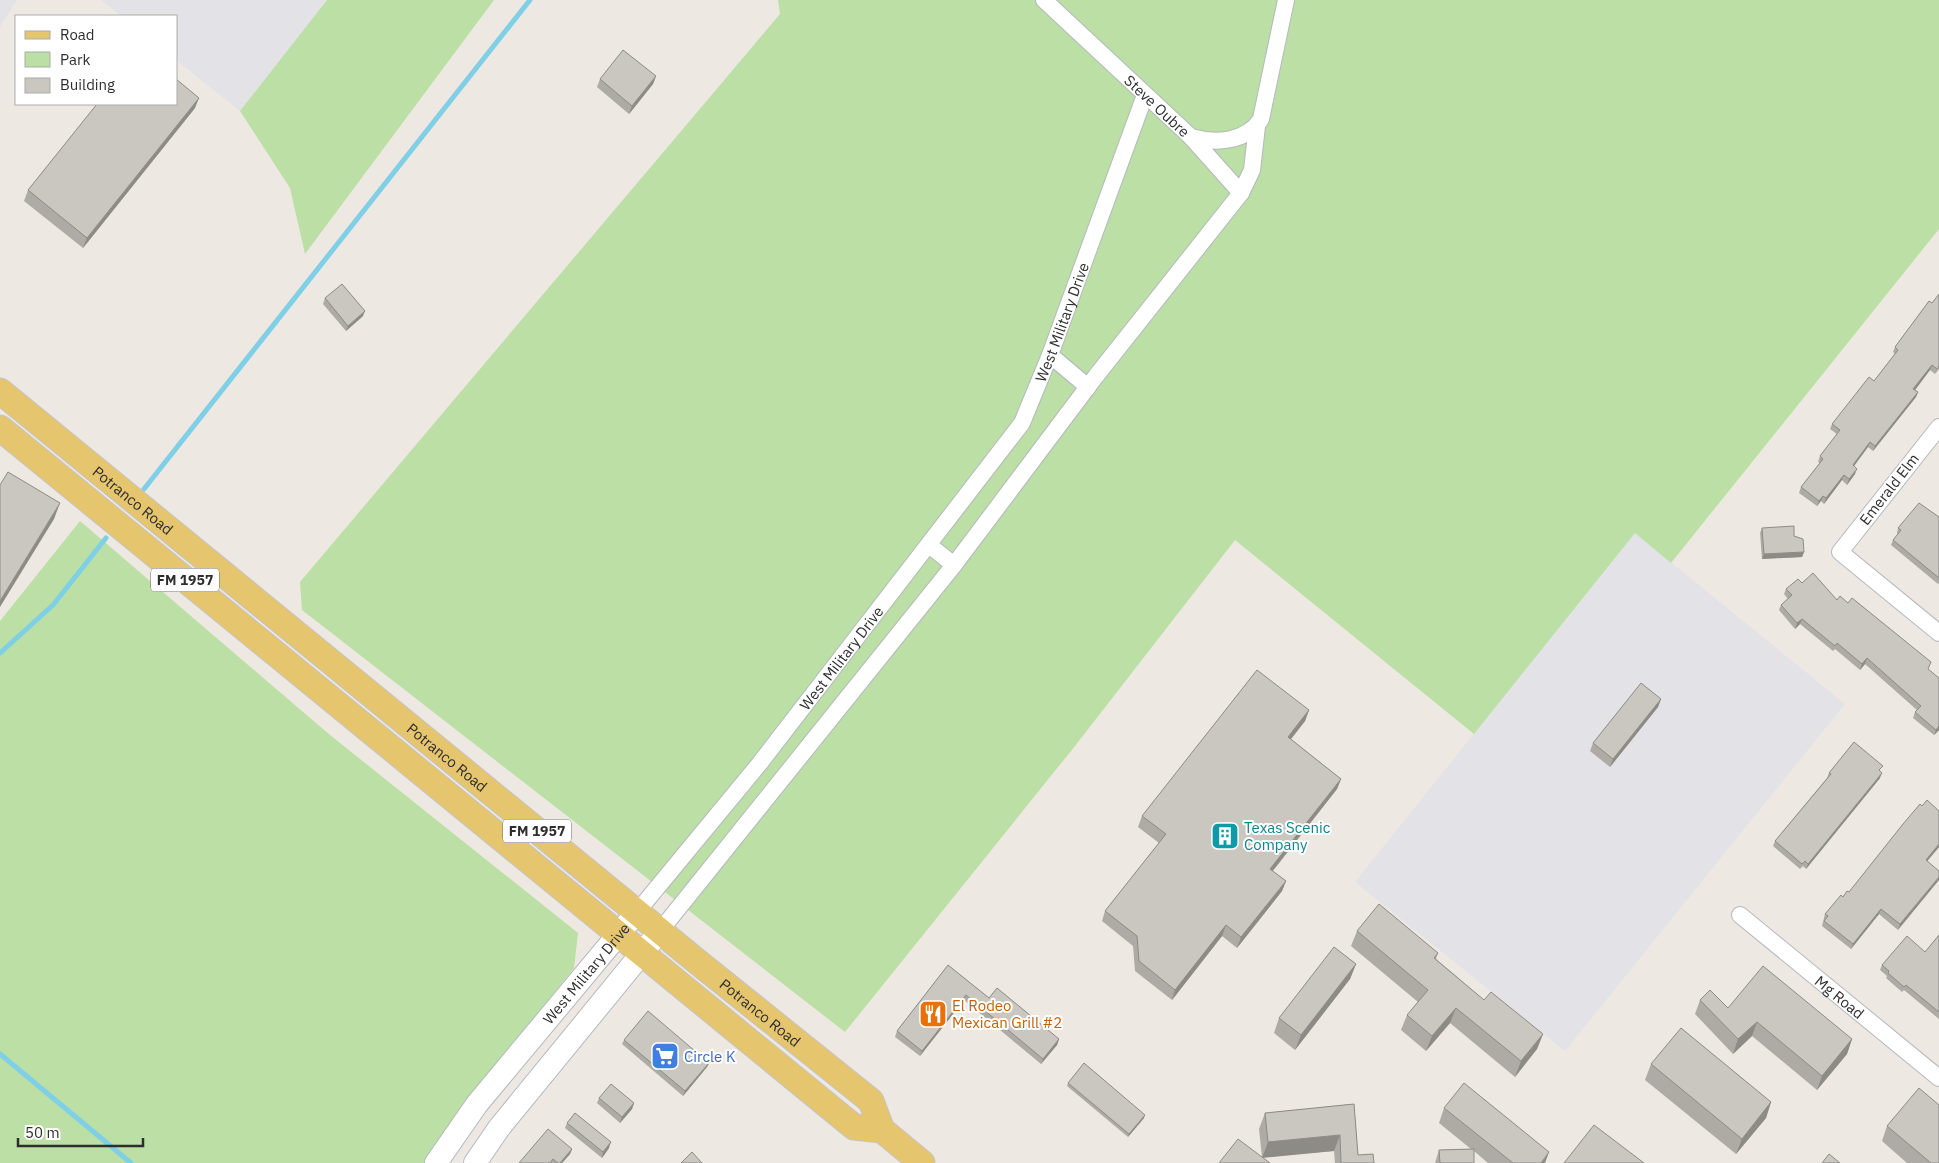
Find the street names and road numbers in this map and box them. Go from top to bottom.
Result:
street label: Steve Oubre [1121,71,1194,141]
street label: West Military Drive [1031,260,1093,385]
street label: Emerald Elm [1855,449,1923,529]
street label: Potranco Road [89,461,177,538]
road number: FM 1957 [151,568,219,592]
street label: West Military Drive [795,602,887,714]
street label: Potranco Road [403,719,491,796]
road number: FM 1957 [503,819,571,842]
street label: West Military Drive [538,919,634,1028]
street label: Mg Road [1811,971,1868,1023]
street label: Potranco Road [716,974,805,1051]

